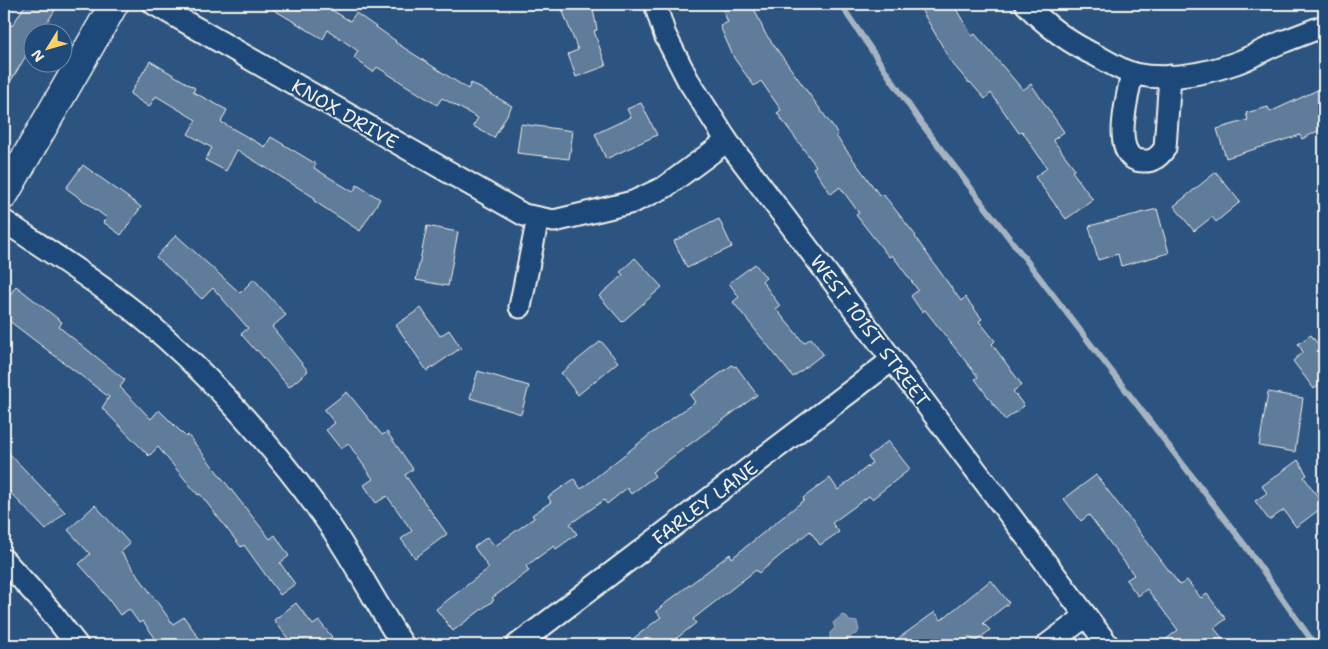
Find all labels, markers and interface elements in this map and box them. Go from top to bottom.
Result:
north arrow [22,22,72,72]
text: N [27,46,48,66]
street label: KNOX DRIVE [287,73,403,155]
street label: WEST 101ST STREET [804,250,936,412]
street label: FARLEY LANE [647,455,763,551]

